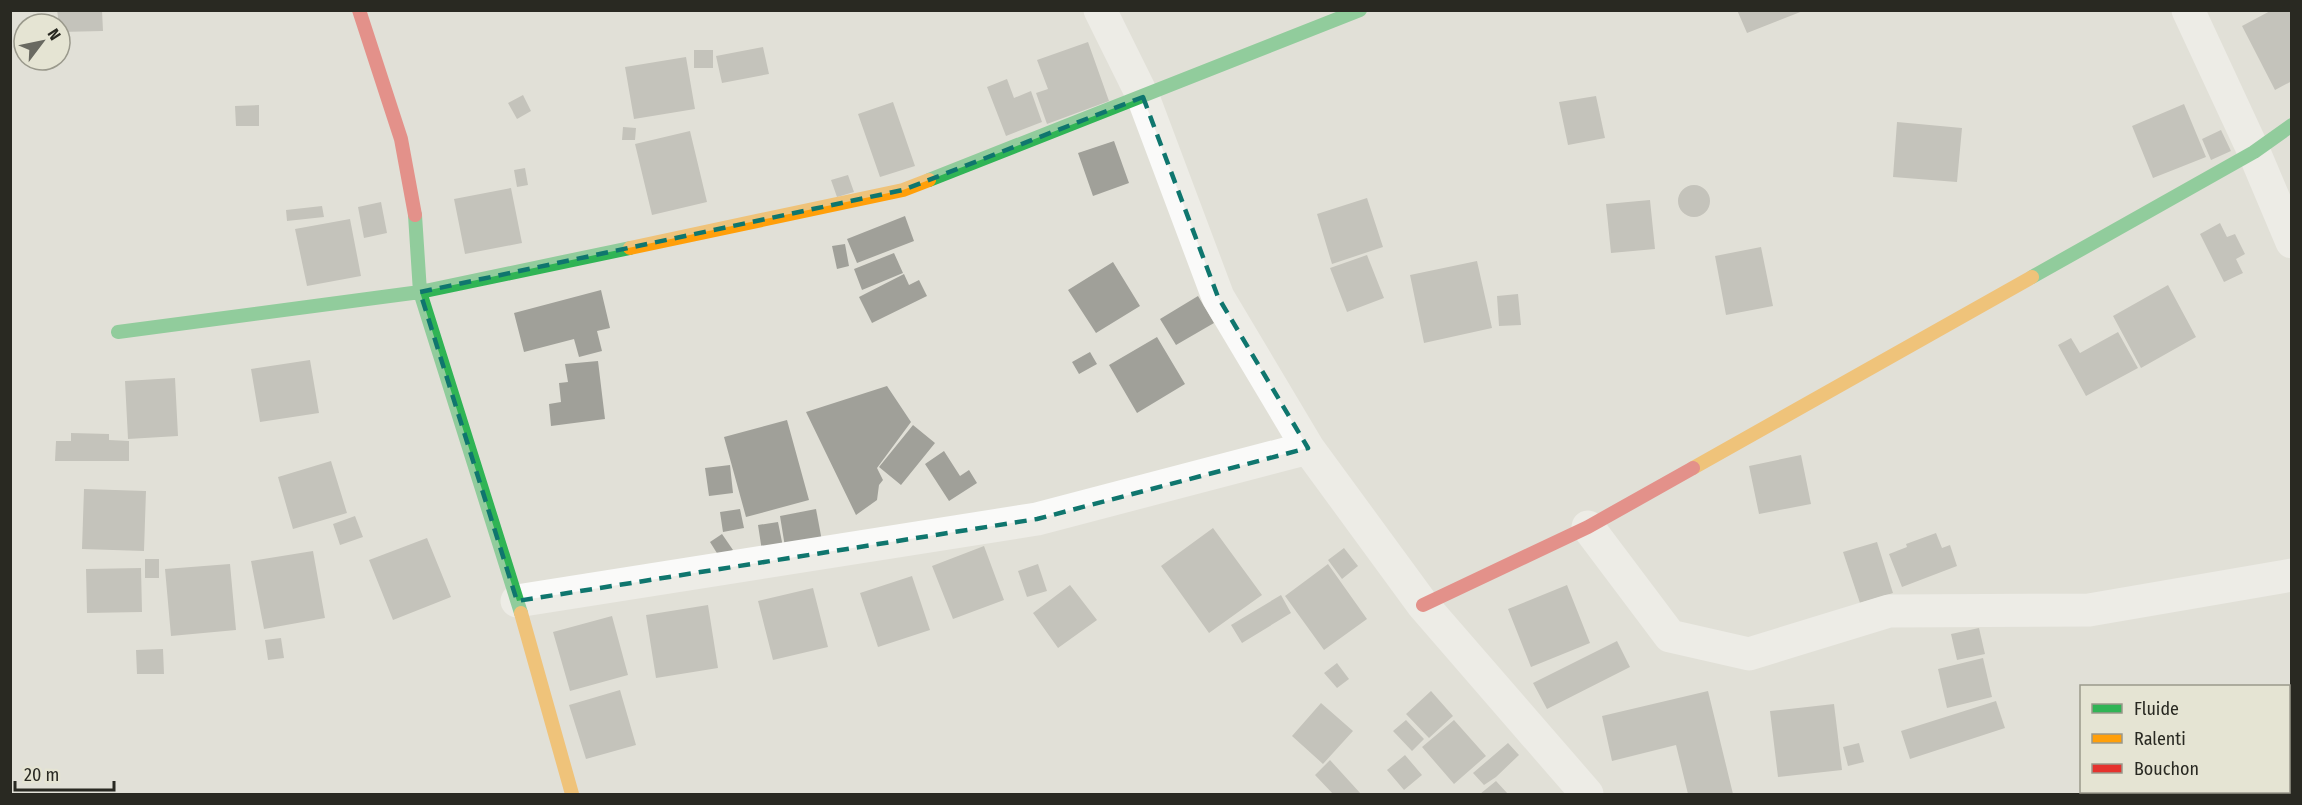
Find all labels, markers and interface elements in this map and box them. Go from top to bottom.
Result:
north arrow [12,12,72,72]
text: N [44,25,65,43]
legend [2080,685,2290,793]
text: Fluide [2134,698,2179,720]
text: Ralenti [2134,728,2186,750]
scale bar [15,754,114,792]
text: Bouchon [2134,758,2199,780]
text: 20 m [24,764,59,786]

